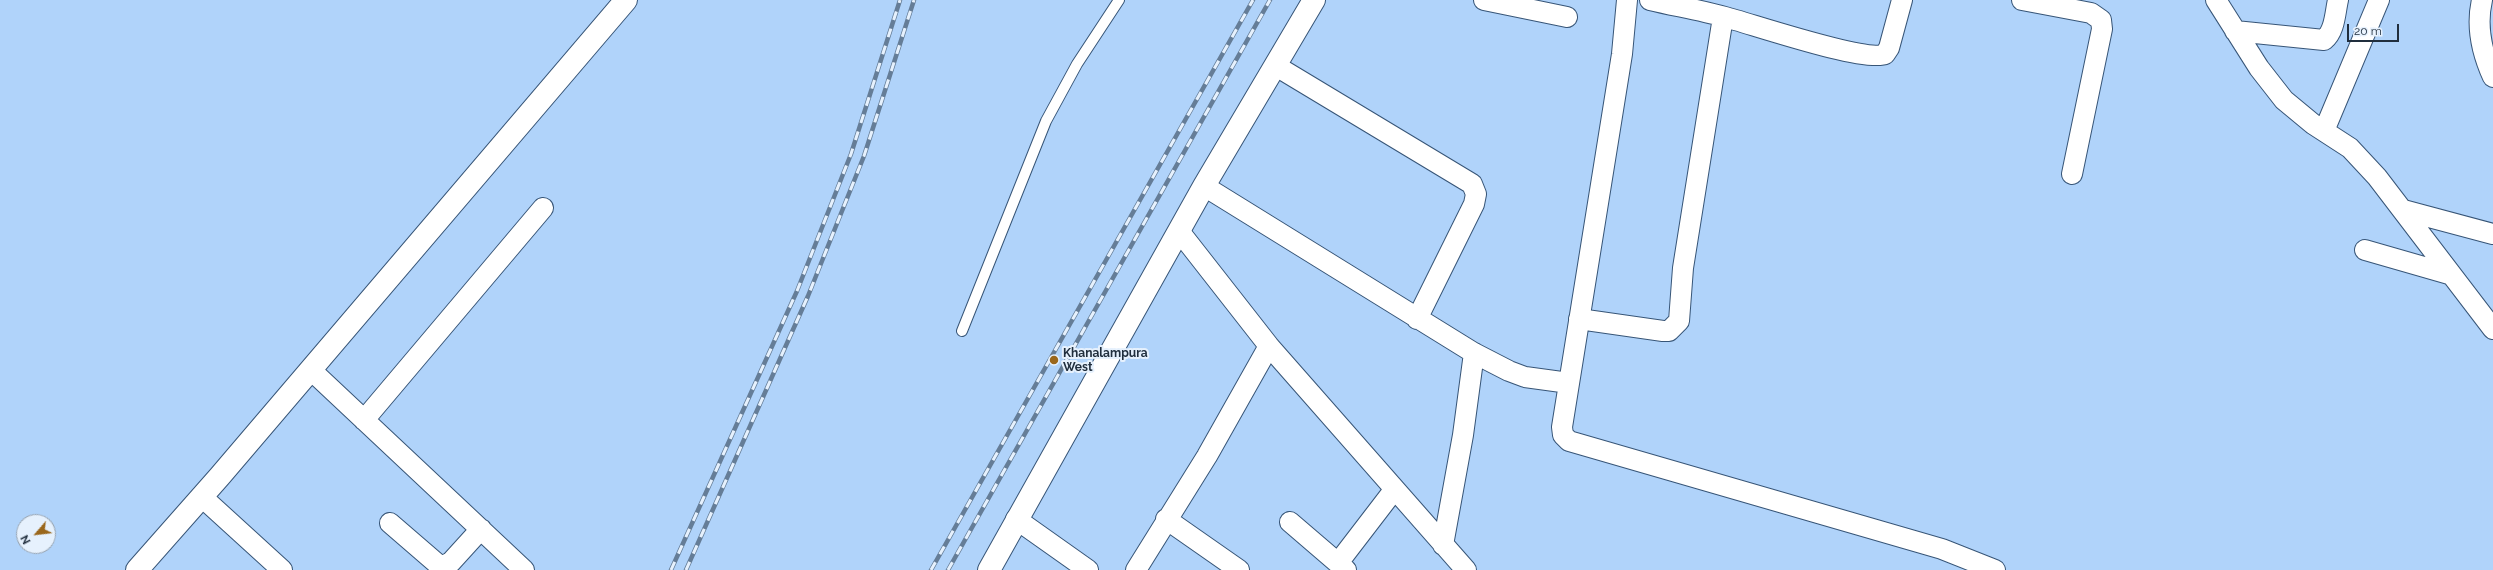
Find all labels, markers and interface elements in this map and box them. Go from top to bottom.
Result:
scale bar [2349,16,2401,42]
text: 20 m [2354,24,2382,38]
place label: Khanalampura West [1063,346,1148,374]
marker: Khanalampura West [1048,354,1060,366]
north arrow [16,514,56,554]
text: N [18,533,34,546]

